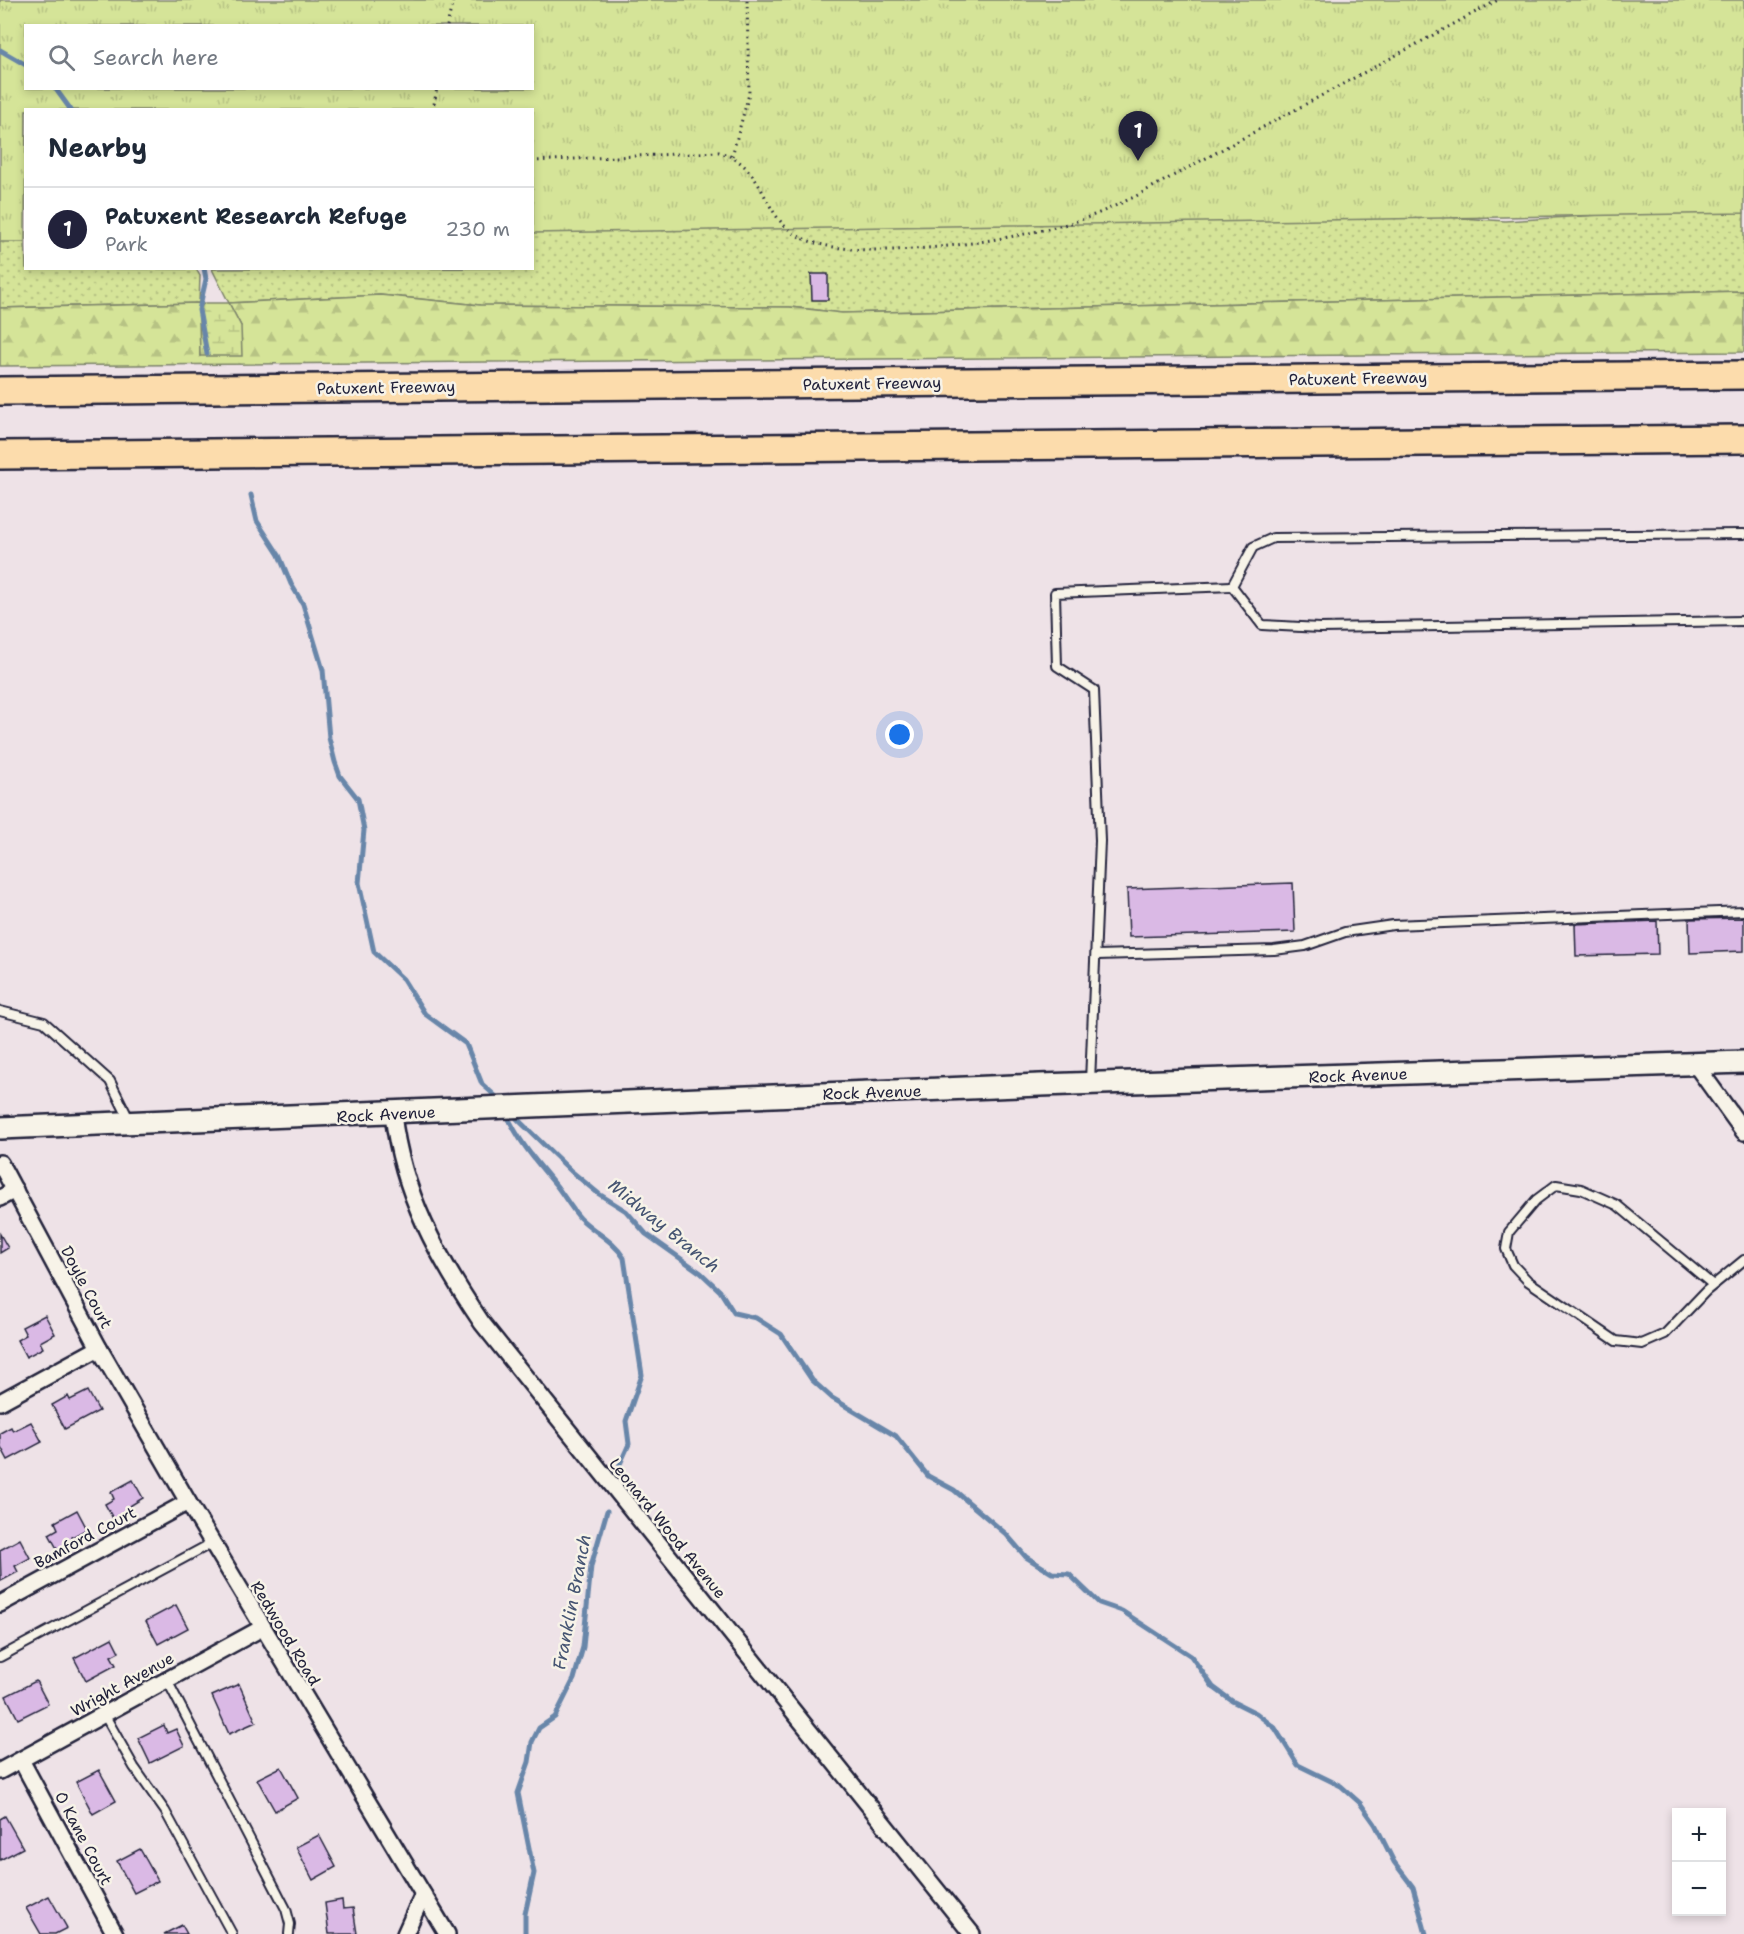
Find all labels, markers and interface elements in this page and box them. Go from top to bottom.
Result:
search box [24,24,534,90]
icon: search [45,41,78,74]
text: Search here [93,43,219,72]
pin: 1 [1118,112,1158,161]
text: Nearby [48,130,147,165]
text: Patuxent Research Refuge [105,202,407,231]
text: 1 [63,216,72,242]
text: 230 m [445,216,510,242]
text: Park [105,231,148,257]
street label: Patuxent Freeway [1289,367,1427,390]
street label: Patuxent Freeway [803,372,941,395]
street label: Patuxent Freeway [317,376,455,399]
your location [885,720,914,749]
street label: Rock Avenue [1308,1063,1408,1088]
street label: Rock Avenue [822,1080,922,1105]
street label: Rock Avenue [336,1101,436,1128]
water label: Midway Branch [603,1174,725,1278]
street label: Doyle Court [56,1242,117,1332]
street label: Leonard Wood Avenue [604,1454,731,1603]
street label: Bamford Court [31,1502,140,1573]
water label: Franklin Branch [547,1532,597,1672]
street label: Redwood Road [246,1577,325,1689]
street label: Wright Avenue [67,1647,177,1721]
street label: O Kane Court [50,1788,117,1889]
map controls [1672,1808,1726,1916]
button: + [1672,1808,1726,1862]
button: − [1672,1862,1726,1916]

